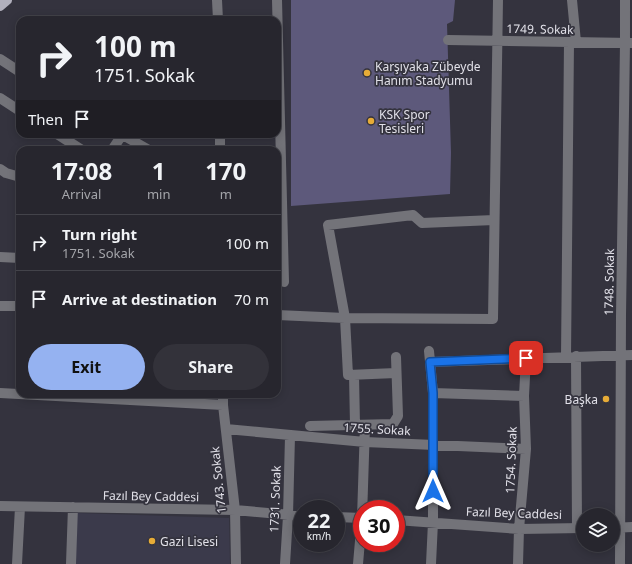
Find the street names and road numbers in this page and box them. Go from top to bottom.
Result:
street label: 1749. Sokak [506,20,574,38]
street label: 1748. Sokak [600,248,618,316]
street label: 1755. Sokak [343,419,412,439]
street label: 1754. Sokak [501,426,521,494]
street label: 1743. Sokak [206,445,230,514]
street label: 1731. Sokak [265,465,285,533]
street label: Fazıl Bey Caddesi [103,487,199,505]
street label: Fazıl Bey Caddesi [466,503,562,523]

